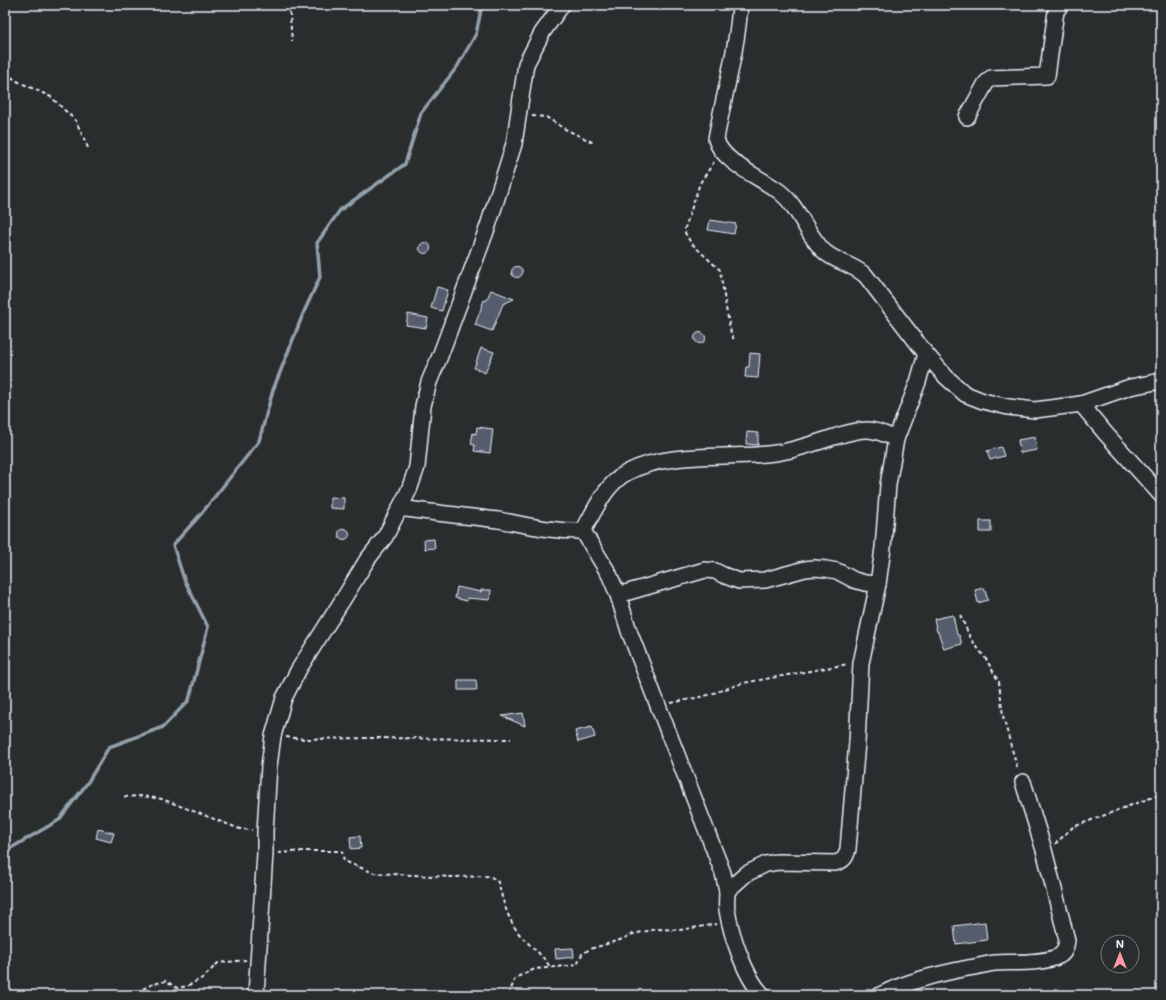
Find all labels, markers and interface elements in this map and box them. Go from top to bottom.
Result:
north arrow [1100,934,1140,974]
text: N [1116,936,1124,951]

